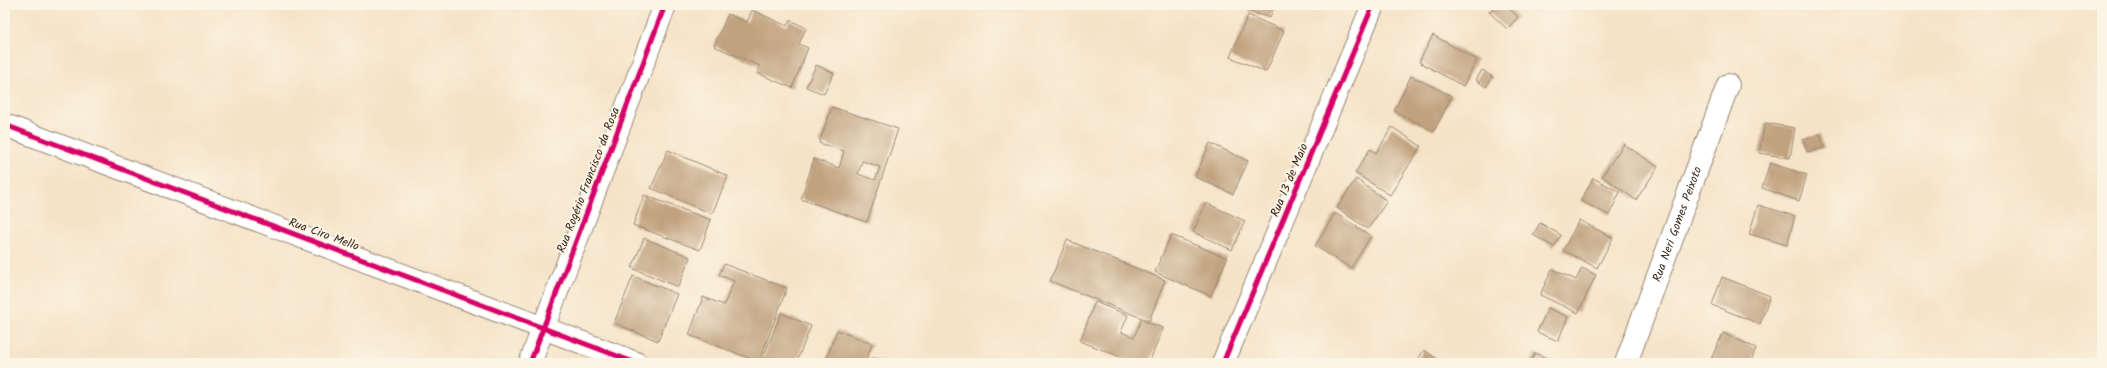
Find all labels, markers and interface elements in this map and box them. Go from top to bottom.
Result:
street label: Rua Rogério Francisco da Rosa [552,104,625,256]
street label: Rua 13 de Maio [1265,140,1313,220]
street label: Rua Neri Gomes Peixoto [1648,164,1707,285]
street label: Rua Ciro Mello [286,213,362,256]

